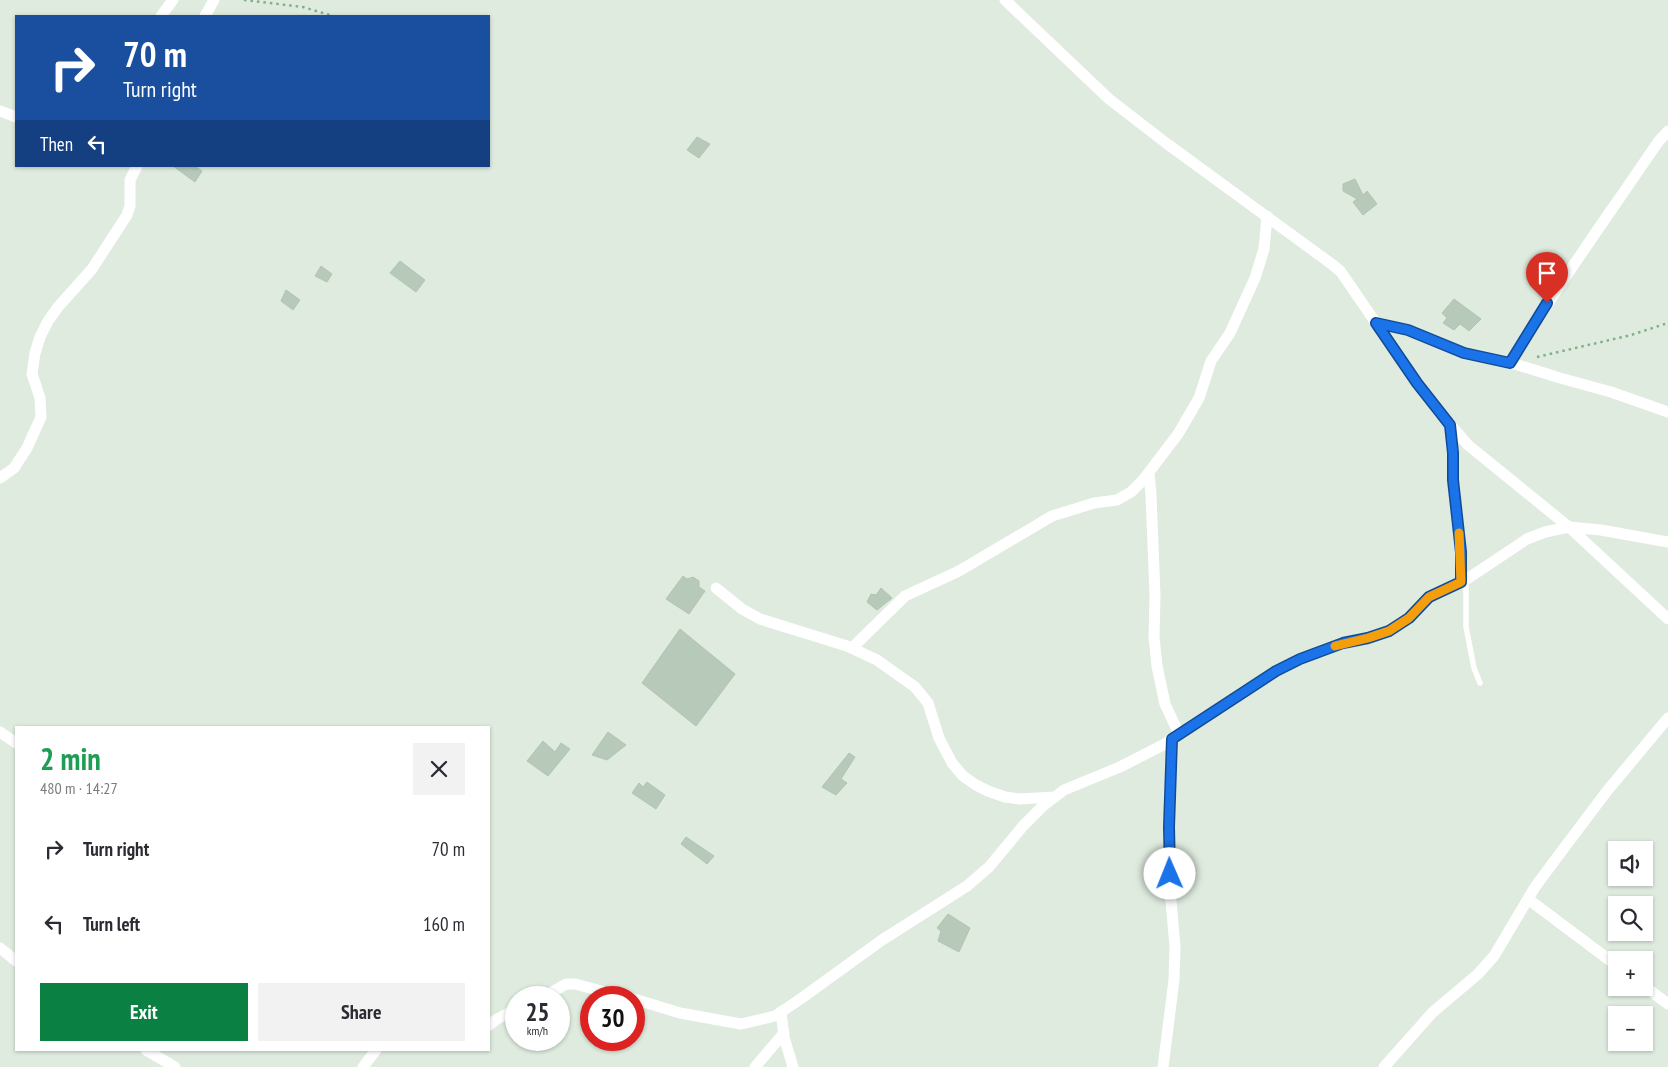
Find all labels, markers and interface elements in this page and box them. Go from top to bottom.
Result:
text: 70 m [123,31,187,77]
icon: right [40,35,105,100]
text: Turn right [123,75,197,103]
icon: left [83,130,111,158]
text: Then [40,132,73,156]
pin [1526,252,1568,303]
icon: arrive [1533,259,1561,287]
text: 2 min [40,739,101,778]
button: close [413,743,465,795]
text: 480 m · 14:27 [40,778,118,798]
icon: right [40,835,68,863]
text: Turn right [83,837,149,861]
text: 70 m [432,837,465,861]
map controls [1608,841,1653,1051]
button: sound [1608,841,1653,886]
position arrow [1143,847,1195,899]
button: search [1608,896,1653,941]
icon: left [40,910,68,938]
text: Turn left [83,912,140,936]
text: 160 m [423,912,465,936]
button: + [1608,951,1653,996]
button: Exit [40,983,248,1041]
button: Share [258,983,465,1041]
speed limit sign: 30 [580,986,645,1051]
text: 25 [526,996,549,1028]
button: − [1608,1006,1653,1051]
text: km/h [527,1023,548,1038]

